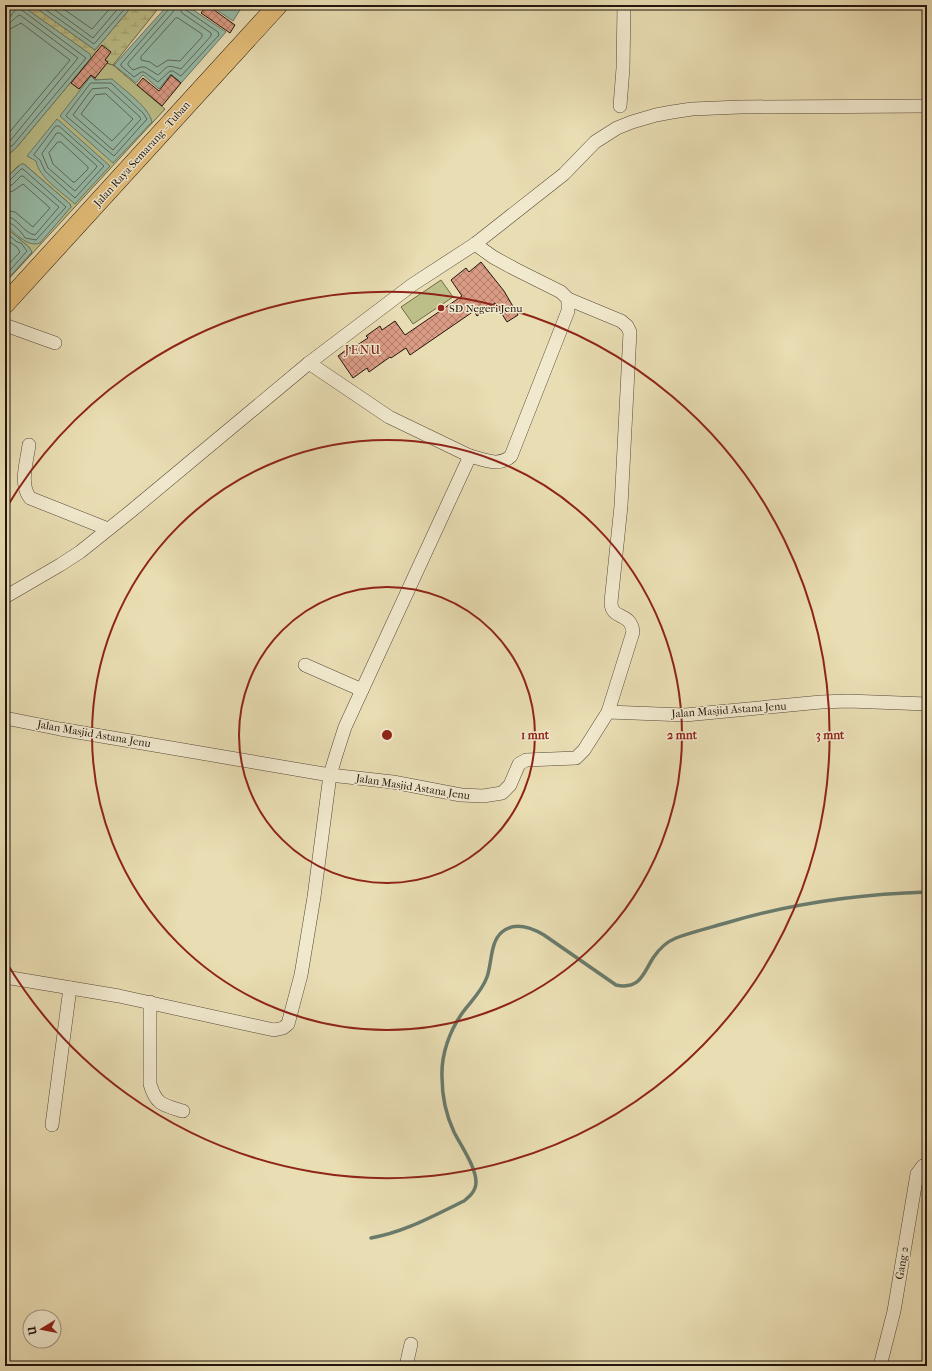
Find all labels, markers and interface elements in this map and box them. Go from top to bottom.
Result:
street label: Jalan Raya Semarang - Tuban [90,98,193,210]
place label: SD Negeri Jenu [449,302,523,315]
marker: SD Negeri Jenu [436,303,446,313]
district label: JENU [344,342,381,357]
street label: Jalan Masjid Astana Jenu [670,699,788,721]
street label: Jalan Masjid Astana Jenu [35,717,153,751]
centre of rings [380,728,394,742]
text: 1 mnt [521,728,550,742]
text: 2 mnt [667,728,698,742]
text: 3 mnt [816,728,845,743]
street label: Jalan Masjid Astana Jenu [354,771,472,803]
street label: Gang 2 [893,1245,911,1280]
north arrow [22,1309,62,1349]
text: U [25,1325,40,1337]

